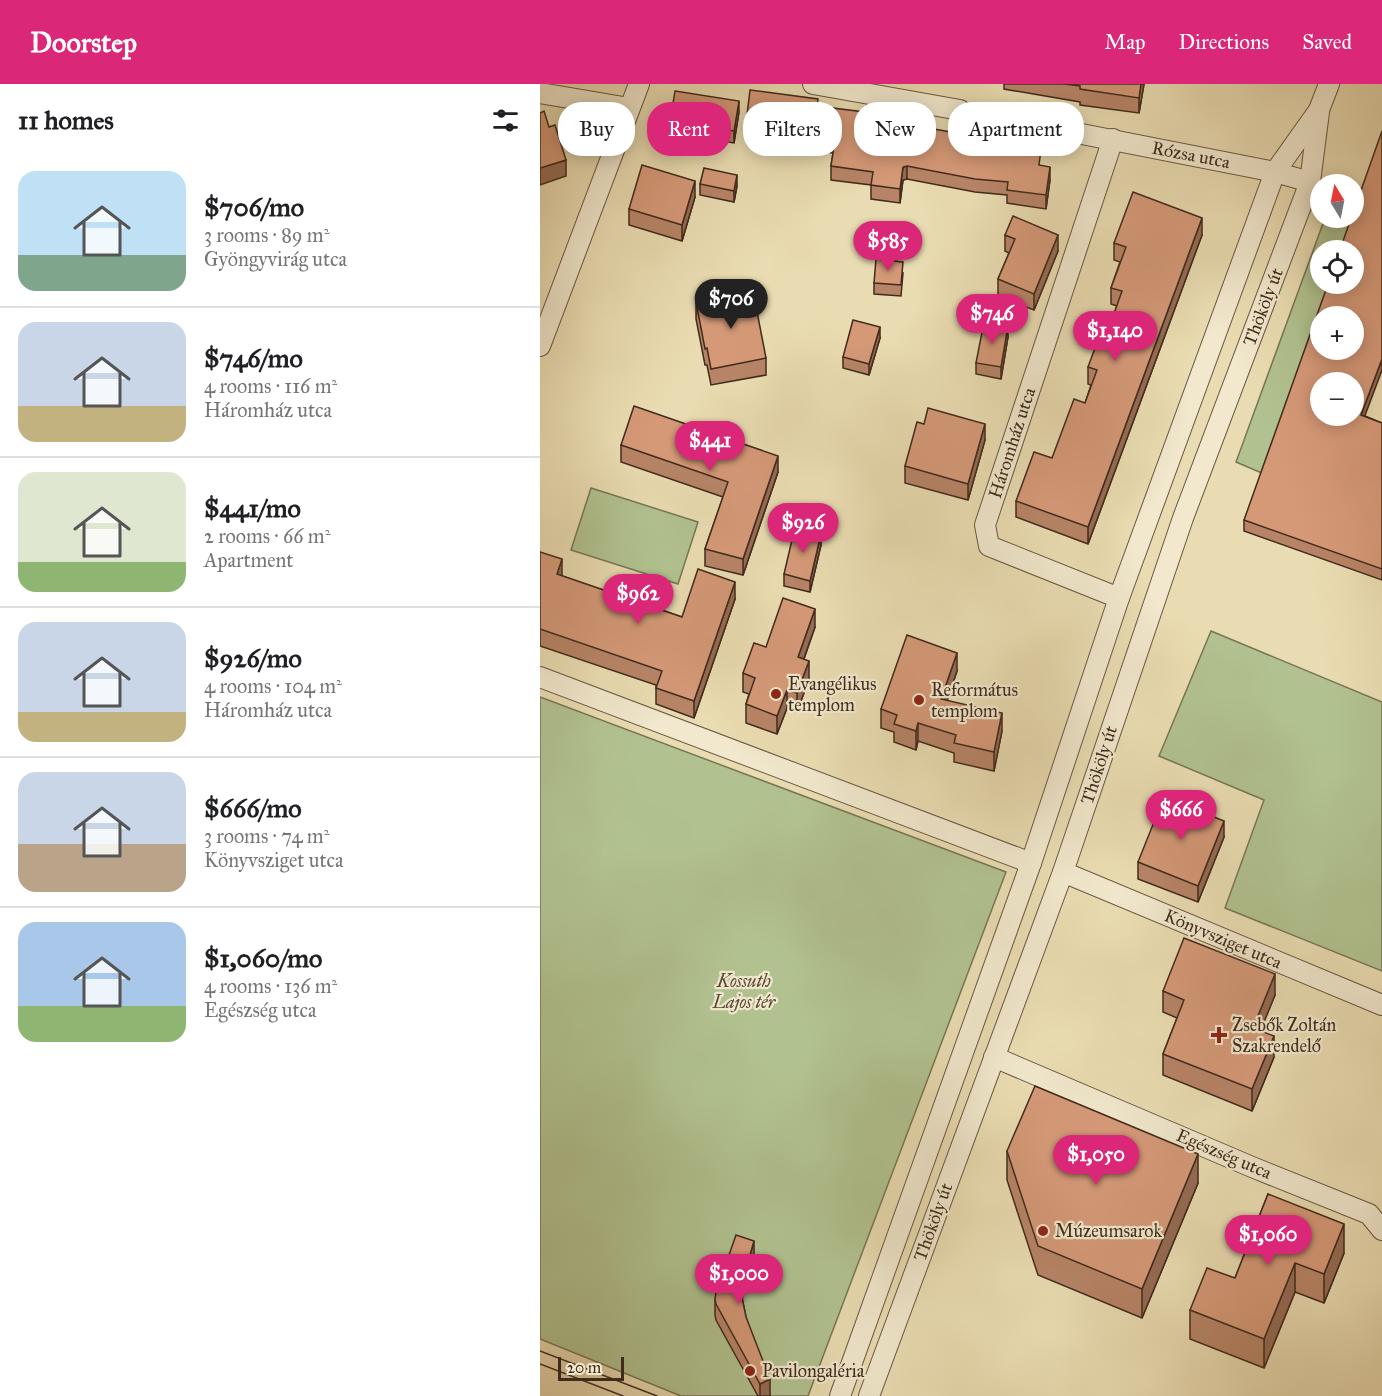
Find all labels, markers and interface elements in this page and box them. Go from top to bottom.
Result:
text: Doorstep [30,25,137,60]
text: Map [1105,29,1146,55]
text: Directions [1179,29,1269,55]
text: Saved [1302,29,1352,55]
chip: Buy [558,102,635,156]
chip: Rent [647,102,731,156]
chip: Filters [743,102,842,156]
chip: New [854,102,936,156]
chip: Apartment [948,102,1084,156]
text: 11 homes [18,104,114,136]
icon: filters [489,104,522,137]
street label: Rózsa utca [1150,137,1232,173]
north arrow [1310,174,1364,228]
map controls [1310,174,1364,426]
text: $706/mo [204,191,304,223]
icon: home [66,195,138,267]
pin: $585 [852,221,924,272]
text: 3 rooms · 89 m² [204,223,329,247]
text: $585 [867,228,909,252]
button: locate [1310,240,1364,294]
text: Gyöngyvirág utca [204,247,347,271]
street label: Thököly út [1238,264,1288,349]
pin: $706 [695,279,767,330]
text: $706 [709,286,753,310]
pin: $746 [956,294,1028,345]
text: $746 [970,301,1014,325]
button: + [1310,306,1364,360]
pin: $1,140 [1066,311,1164,362]
text: $1,140 [1087,318,1143,342]
text: $746/mo [204,342,303,374]
icon: home [66,346,138,418]
button: − [1310,372,1364,426]
text: 4 rooms · 116 m² [204,374,337,398]
street label: Háromház utca [984,385,1040,501]
text: Háromház utca [204,398,332,422]
pin: $441 [674,421,746,472]
text: $441 [689,428,731,452]
text: $441/mo [204,492,301,524]
icon: home [66,496,138,568]
pin: $926 [767,503,839,554]
text: $926 [782,510,824,534]
text: 2 rooms · 66 m² [204,524,330,548]
text: Apartment [204,548,293,572]
pin: $962 [602,574,674,625]
text: $962 [617,581,659,605]
text: $926/mo [204,642,302,674]
icon: home [66,646,138,718]
place label: Evangélikus templom [788,673,877,716]
text: 4 rooms · 104 m² [204,674,342,698]
place label: Református templom [931,679,1018,722]
marker: Evangélikus templom [769,687,783,701]
marker: Református templom [912,693,926,707]
text: Háromház utca [204,698,332,722]
street label: Thököly út [1076,722,1122,807]
pin: $666 [1145,790,1217,841]
text: $666/mo [204,792,302,824]
icon: home [66,796,138,868]
text: $666 [1160,797,1202,821]
text: 3 rooms · 74 m² [204,824,329,848]
text: Könyvsziget utca [204,848,343,872]
street label: Könyvsziget utca [1161,904,1285,975]
text: $1,060/mo [204,942,322,974]
icon: home [66,946,138,1018]
park label: Kossuth Lajos tér [712,970,777,1013]
text: 4 rooms · 136 m² [204,974,337,998]
text: Egészség utca [204,998,316,1022]
place label: Zsebők Zoltán Szakrendelő [1232,1014,1337,1057]
marker: Zsebők Zoltán Szakrendelő [1210,1026,1228,1044]
street label: Egészség utca [1173,1124,1275,1185]
pin: $1,050 [1047,1135,1145,1186]
text: $1,050 [1067,1142,1125,1166]
street label: Thököly út [909,1179,957,1264]
pin: $1,060 [1219,1215,1317,1266]
place label: Múzeumsarok [1055,1220,1162,1242]
text: $1,060 [1239,1222,1297,1246]
marker: Múzeumsarok [1036,1224,1050,1238]
pin: $1,000 [690,1254,788,1305]
text: $1,000 [709,1261,769,1285]
scale bar [558,1354,624,1382]
text: 20 m [567,1358,601,1377]
place label: Pavilongaléria [762,1360,865,1383]
marker: Pavilongaléria [743,1364,757,1378]

